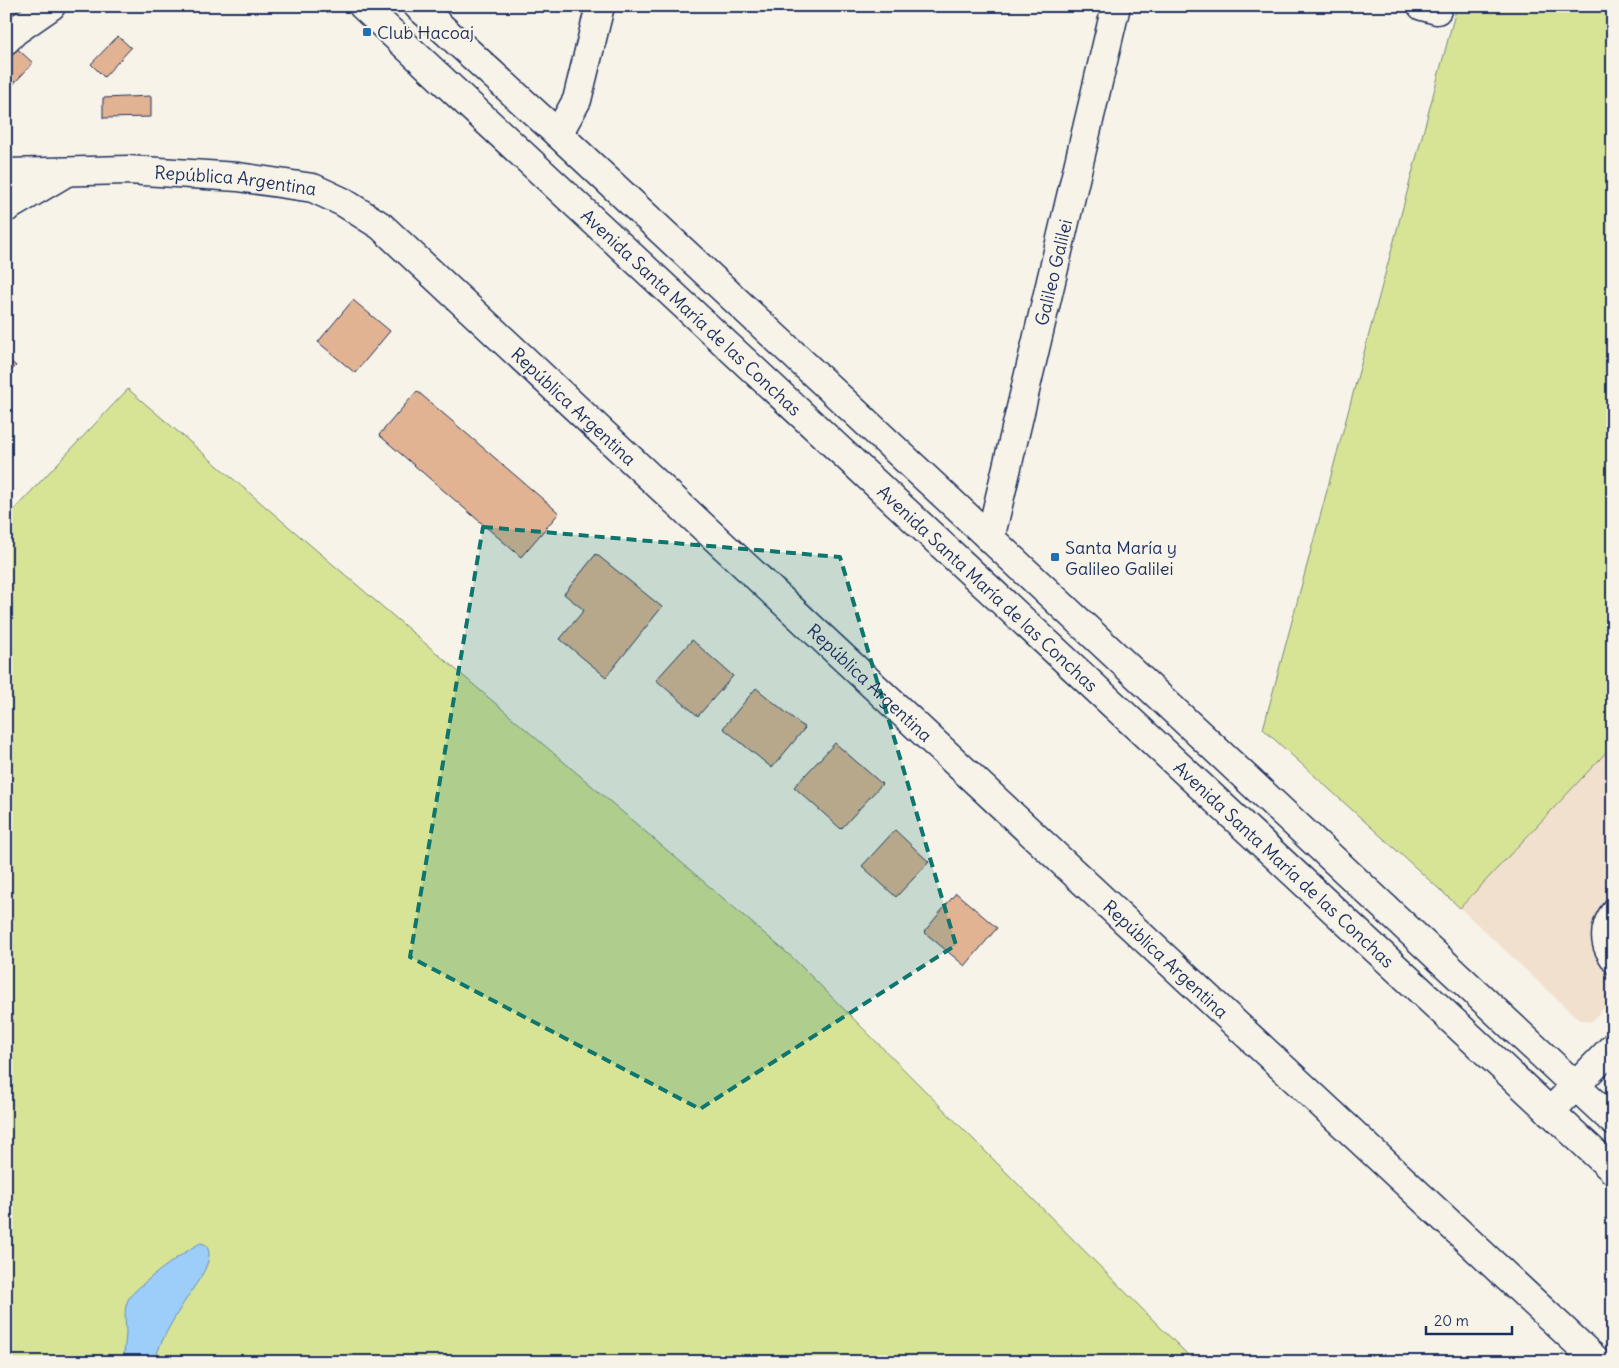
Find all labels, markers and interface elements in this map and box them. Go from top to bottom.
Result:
place label: Club Hacoaj [377,21,474,44]
marker: Club Hacoaj [361,26,373,38]
street label: República Argentina [154,160,318,200]
street label: Avenida Santa María de las Conchas [576,204,807,420]
street label: Galileo Galilei [1029,217,1077,328]
street label: República Argentina [507,342,641,470]
street label: Avenida Santa María de las Conchas [873,480,1103,696]
place label: Santa María y Galileo Galilei [1065,536,1177,580]
marker: Santa María y Galileo Galilei [1049,551,1061,563]
street label: República Argentina [803,618,937,746]
street label: Avenida Santa María de las Conchas [1169,756,1399,972]
street label: República Argentina [1099,895,1233,1023]
scale bar [1426,1303,1513,1335]
text: 20 m [1434,1311,1469,1330]

